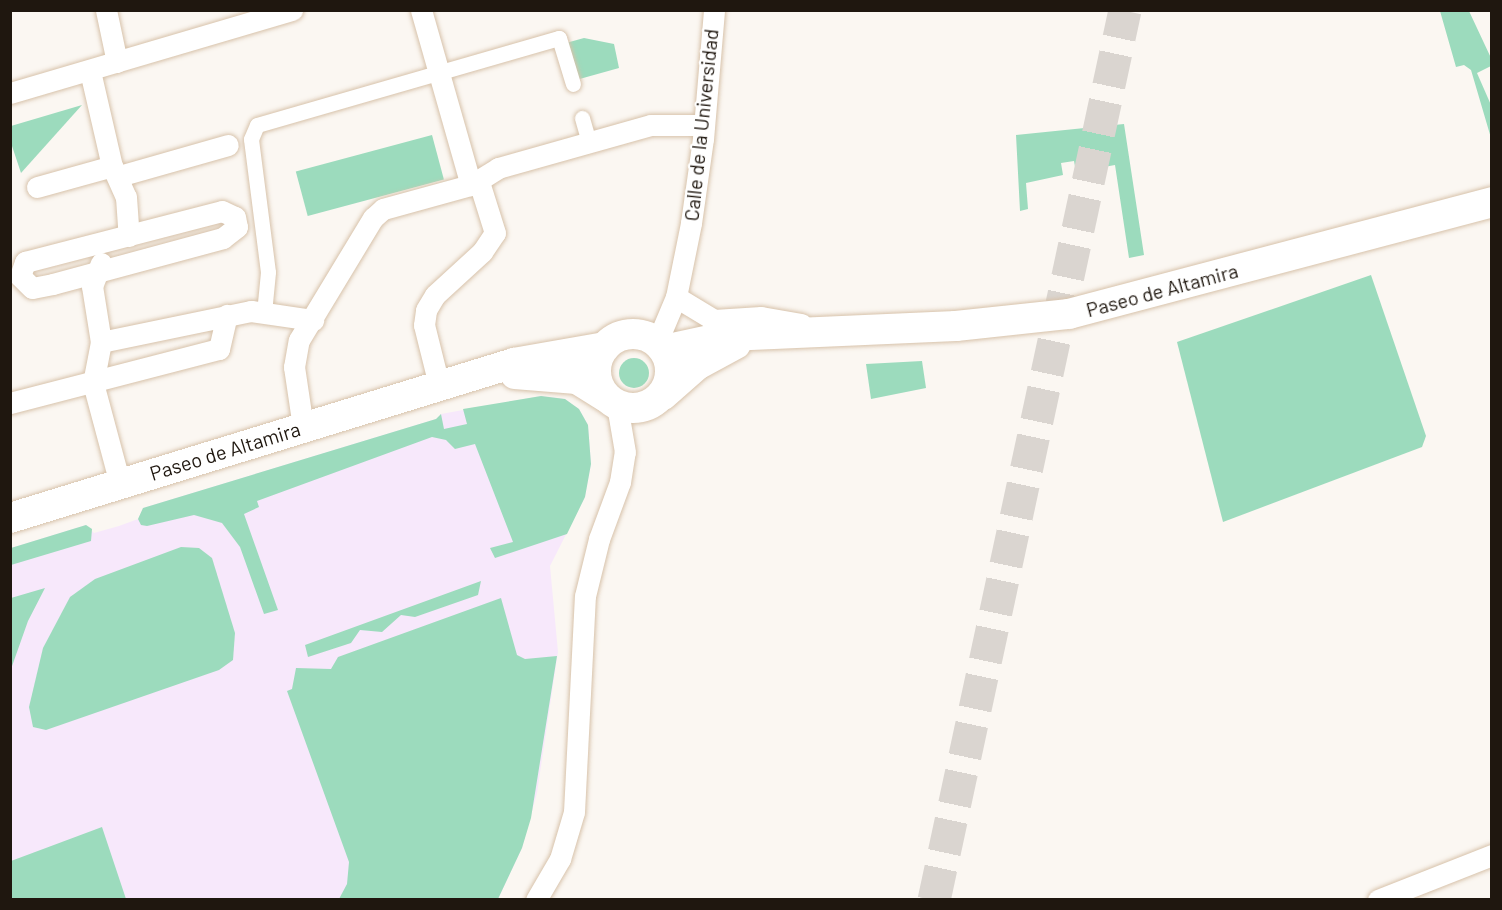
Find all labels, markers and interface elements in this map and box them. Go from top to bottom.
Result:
street label: Calle de la Universidad [679,28,723,222]
street label: Paseo de Altamira [1084,258,1240,322]
street label: Paseo de Altamira [147,417,303,485]

